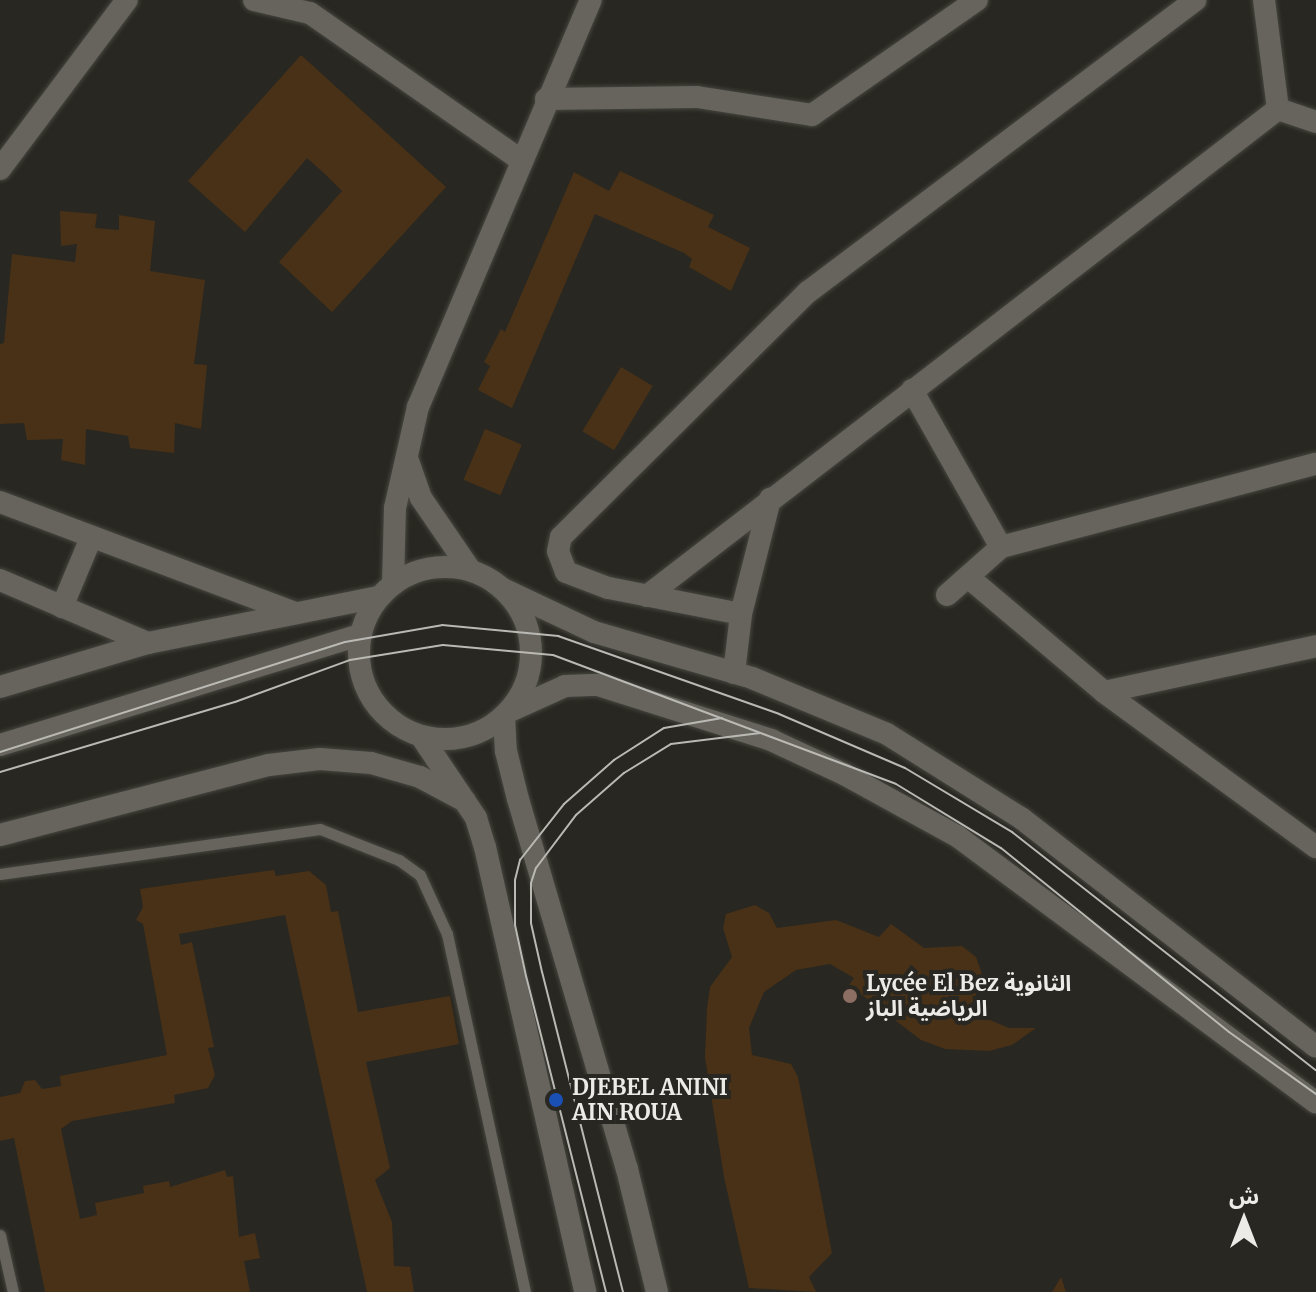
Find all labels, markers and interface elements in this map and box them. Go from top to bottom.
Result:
place label: Lycée El Bez الثانوية الرياضية الباز [866,970,1071,1022]
marker: Lycée El Bez الثانوية الرياضية الباز [841,987,859,1005]
place label: DJEBEL ANINI AIN ROUA [572,1074,728,1126]
marker: DJEBEL ANINI AIN ROUA [547,1091,565,1109]
north arrow [1204,1180,1284,1260]
text: ش [1229,1182,1259,1210]

